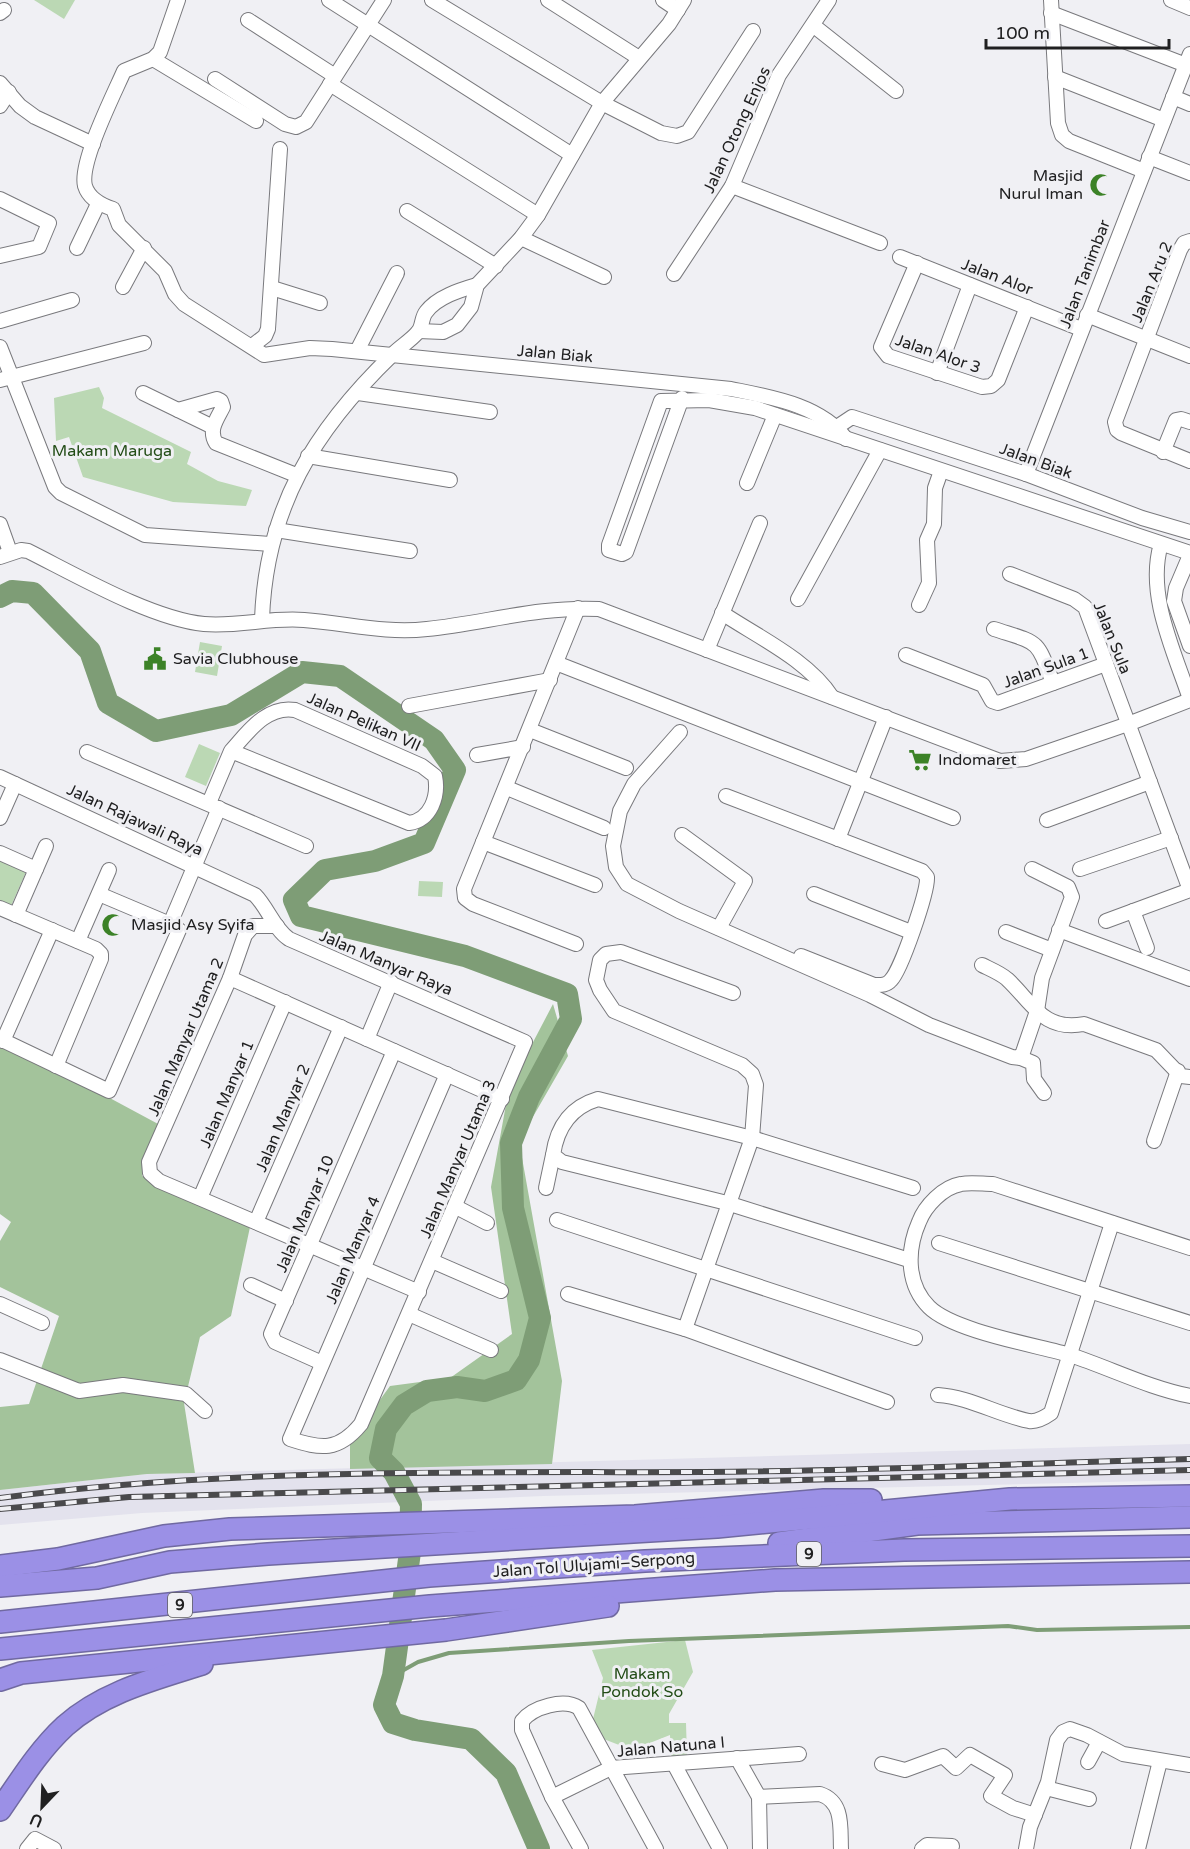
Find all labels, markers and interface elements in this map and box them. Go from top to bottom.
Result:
scale bar [986,12,1169,50]
text: 100 m [995,22,1050,44]
street label: Jalan Otong Enjos [699,64,775,196]
place label: Masjid Nurul Iman [999,166,1083,204]
mosque icon: Masjid Nurul Iman [1088,172,1114,198]
street label: Jalan Tanimbar [1055,216,1115,331]
street label: Jalan Aru 2 [1127,239,1177,325]
street label: Jalan Alor [958,254,1036,300]
street label: Jalan Alor 3 [893,330,983,378]
street label: Jalan Biak [516,341,594,367]
street label: Jalan Biak [997,439,1075,483]
park label: Makam Maruga [52,441,172,461]
street label: Jalan Sula [1089,599,1135,677]
street label: Jalan Sula 1 [1000,643,1092,693]
public building icon: Savia Clubhouse [142,646,168,672]
place label: Savia Clubhouse [173,649,298,669]
street label: Jalan Pelikan VII [304,688,424,756]
supermarket icon: Indomaret [907,747,933,773]
place label: Indomaret [938,750,1017,770]
street label: Jalan Rajawali Raya [64,780,206,860]
mosque icon: Masjid Asy Syifa [100,912,126,938]
place label: Masjid Asy Syifa [131,915,255,935]
street label: Jalan Manyar Raya [316,926,456,1000]
street label: Jalan Manyar Utama 2 [144,955,228,1119]
street label: Jalan Manyar 1 [195,1037,259,1151]
street label: Jalan Manyar 2 [251,1061,315,1175]
street label: Jalan Manyar Utama 3 [416,1077,500,1241]
street label: Jalan Manyar 10 [271,1152,339,1276]
street label: Jalan Manyar 4 [321,1193,385,1307]
road number: 9 [797,1542,821,1566]
street label: Jalan Tol Ulujami–Serpong [492,1548,696,1582]
road number: 9 [168,1593,192,1617]
park label: Makam Pondok So [601,1664,683,1702]
street label: Jalan Natuna I [616,1732,726,1762]
north arrow [12,1777,72,1837]
text: U [27,1808,46,1831]

